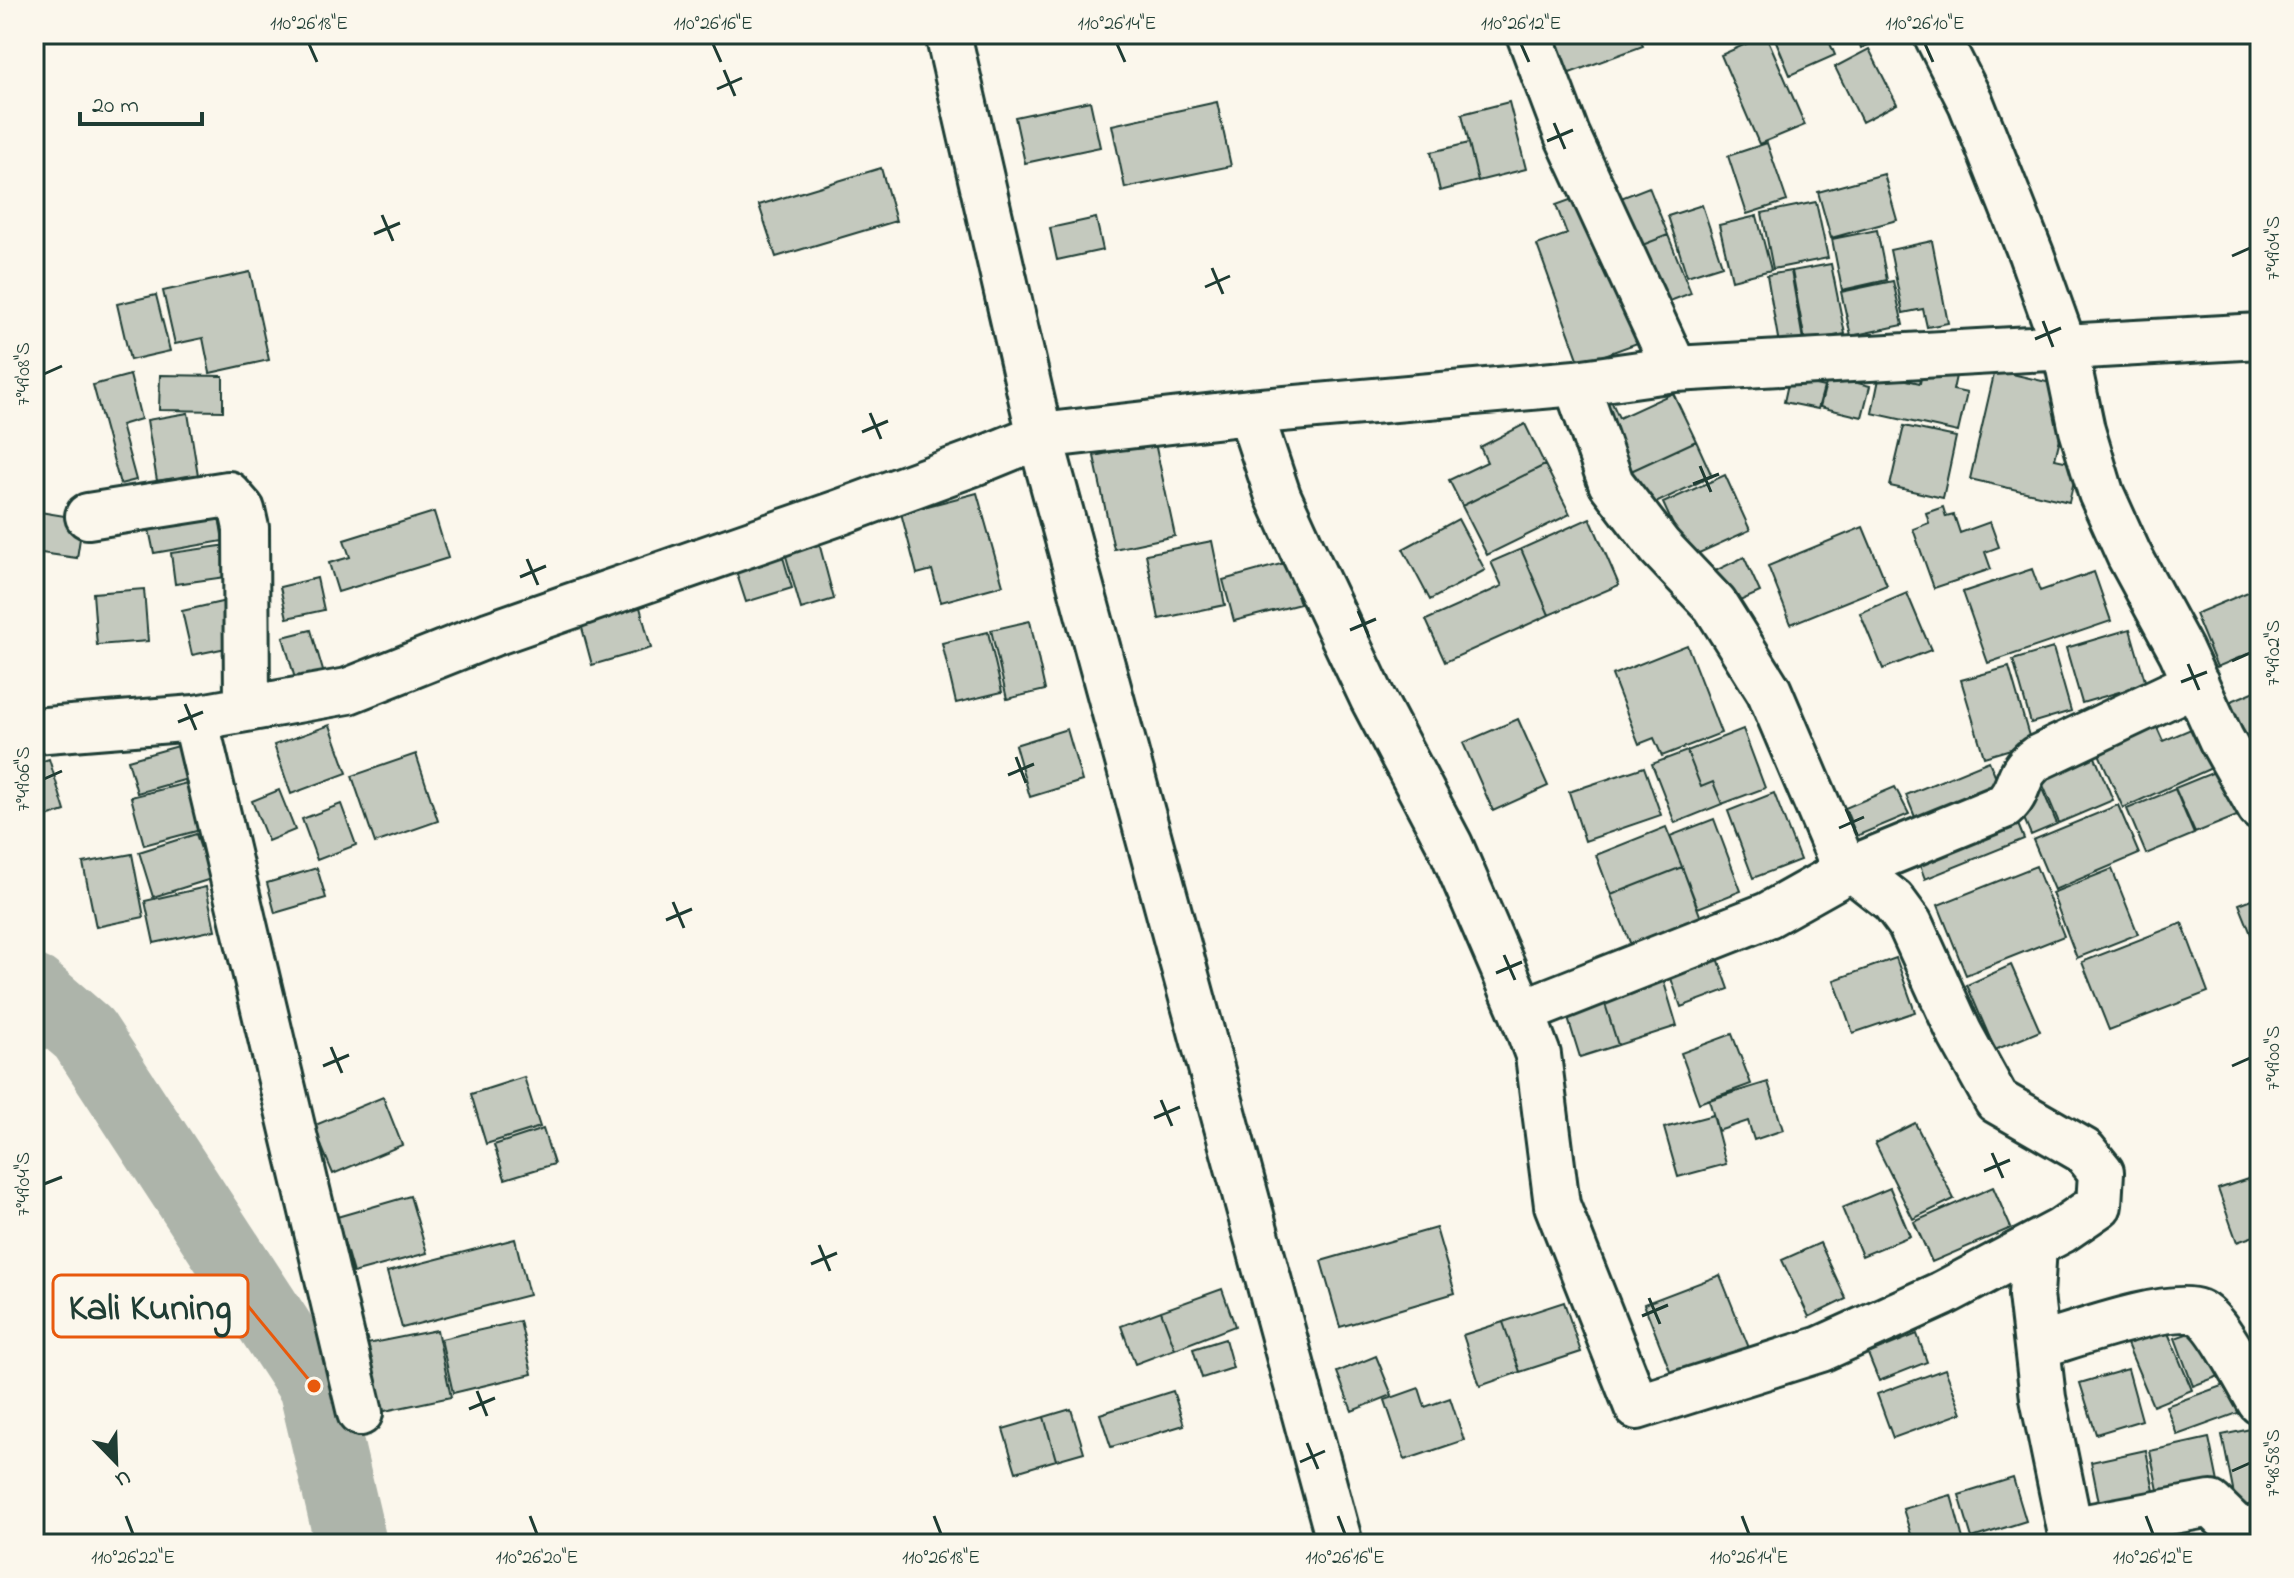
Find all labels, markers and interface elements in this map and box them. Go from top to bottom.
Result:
text: 110°26'18"E [270,10,348,39]
text: 110°26'16"E [673,10,753,39]
text: 110°26'14"E [1078,10,1156,39]
text: 110°26'12"E [1481,10,1561,39]
text: 110°26'10"E [1885,10,1965,39]
scale bar [80,76,202,126]
text: 20 m [92,89,139,124]
text: 7°49'04"S [2260,216,2289,280]
text: 7°49'08"S [10,342,39,406]
text: 7°49'02"S [2260,620,2289,686]
text: 7°49'06"S [10,746,39,811]
text: 7°49'00"S [2260,1025,2289,1090]
text: 7°49'04"S [10,1152,39,1216]
callout: Kali Kuning [53,1275,248,1337]
text: Kali Kuning [68,1282,232,1338]
north arrow [76,1422,156,1502]
text: 7°48'58"S [2260,1429,2289,1497]
text: U [110,1460,135,1495]
text: 110°26'22"E [91,1544,175,1573]
text: 110°26'20"E [496,1544,578,1573]
text: 110°26'18"E [902,1544,980,1573]
text: 110°26'16"E [1305,1544,1385,1573]
text: 110°26'14"E [1710,1544,1788,1573]
text: 110°26'12"E [2113,1544,2193,1573]

